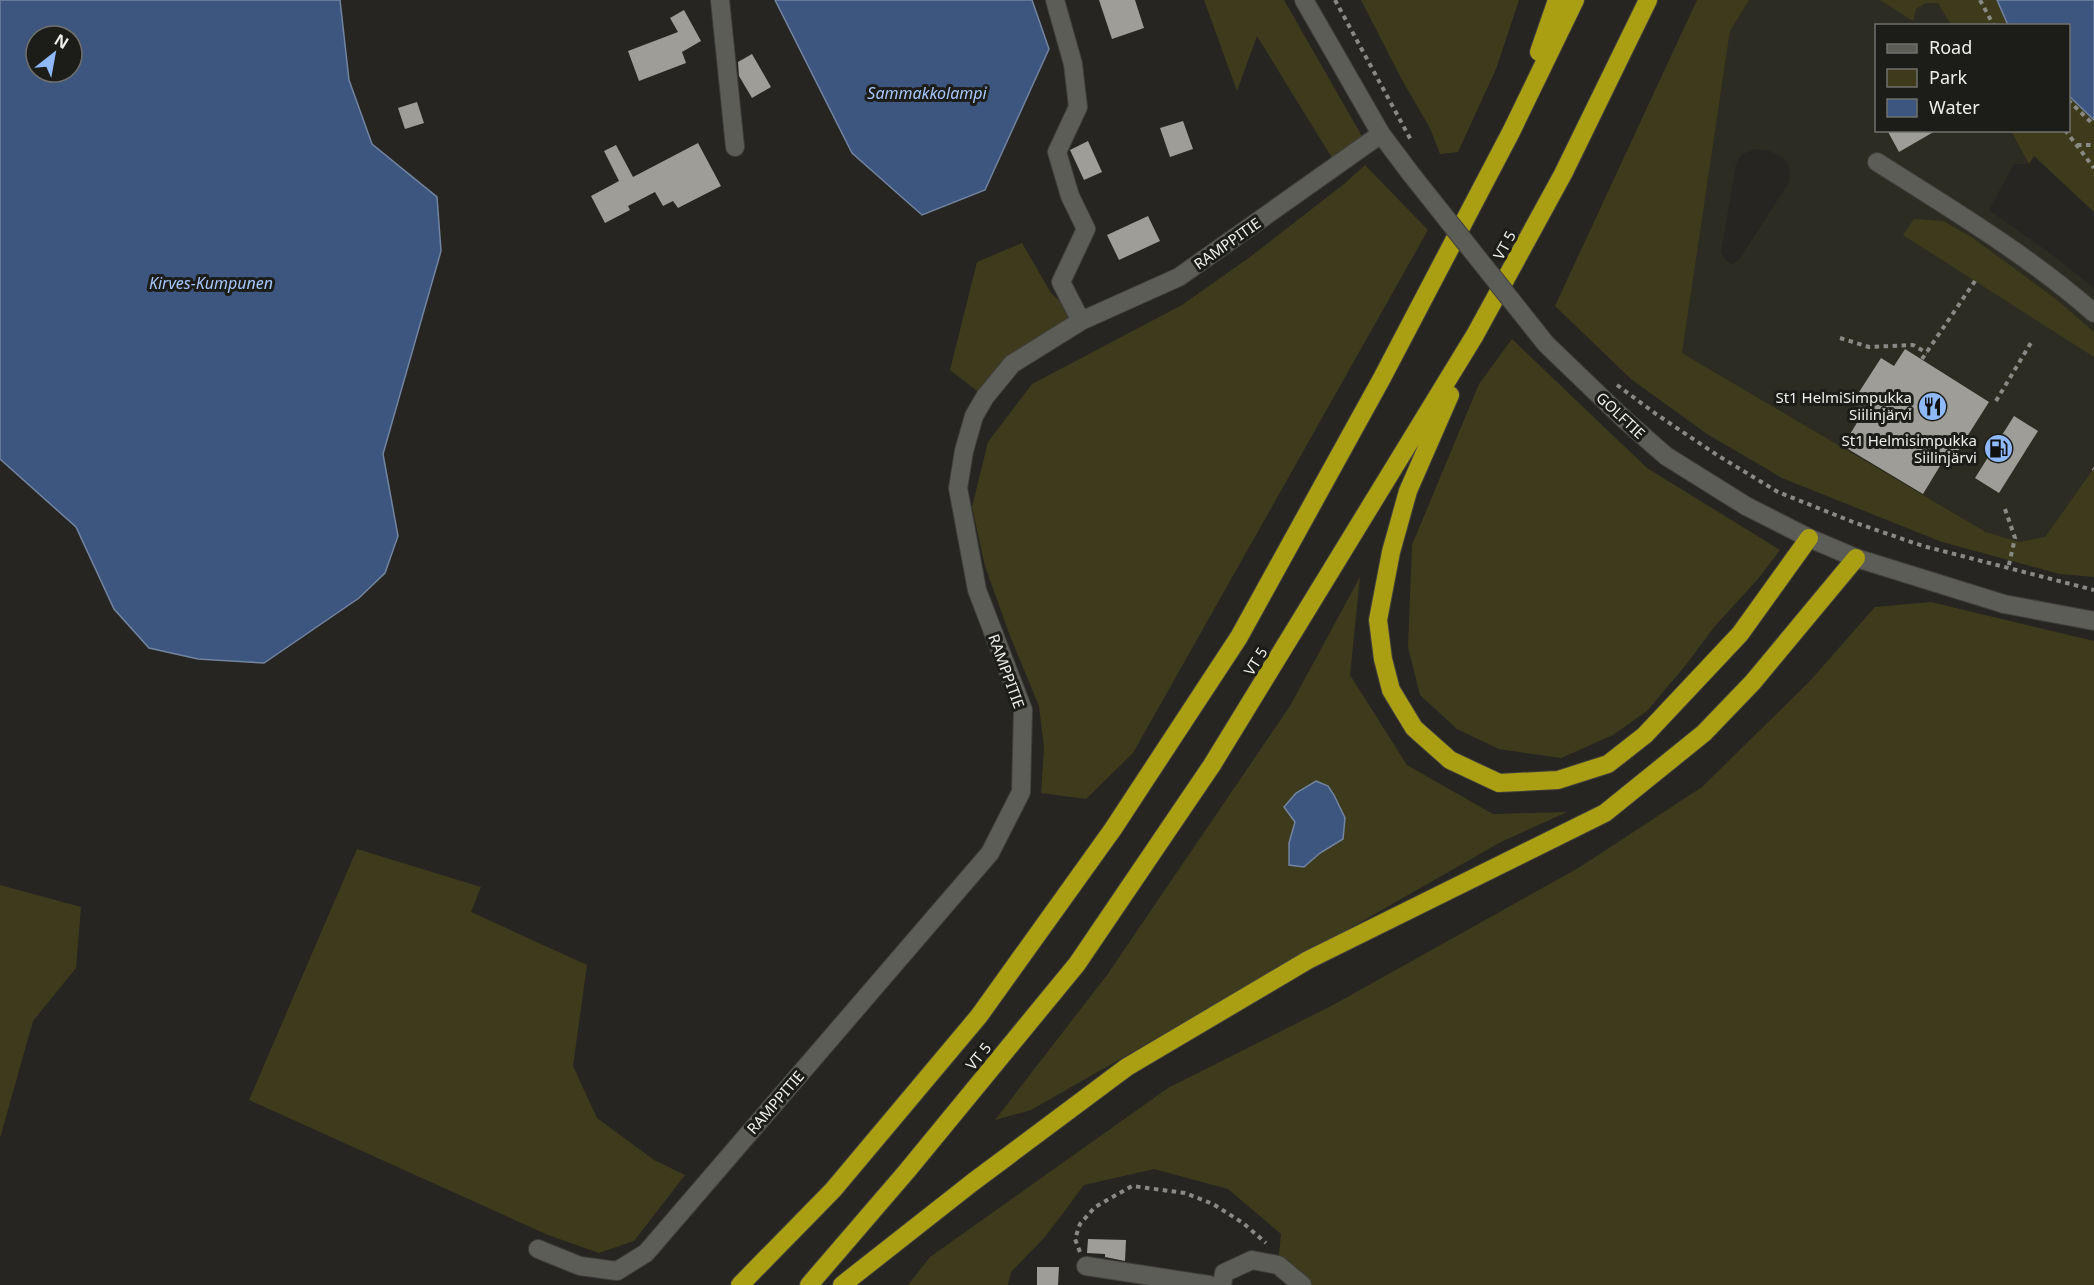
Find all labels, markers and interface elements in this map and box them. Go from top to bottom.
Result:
north arrow [24,24,84,84]
legend [1875,24,2070,132]
text: N [50,28,73,54]
text: Road [1929,35,1972,59]
text: Park [1929,65,1967,89]
water label: Sammakkolampi [867,82,988,104]
text: Water [1929,95,1980,119]
street label: RAMPPITIE [1190,213,1264,273]
street label: VT 5 [1488,227,1520,263]
water label: Kirves-Kumpunen [149,272,273,294]
street label: GOLFTIE [1592,387,1650,443]
place label: St1 HelmiSimpukka Siilinjärvi [1775,387,1912,424]
restaurant icon: St1 HelmiSimpukka Siilinjärvi [1917,390,1949,422]
place label: St1 Helmisimpukka Siilinjärvi [1842,430,1977,467]
fuel station icon: St1 Helmisimpukka Siilinjärvi [1982,433,2014,465]
street label: RAMPPITIE [984,631,1030,711]
street label: VT 5 [1239,643,1271,679]
street label: VT 5 [961,1038,995,1074]
street label: RAMPPITIE [742,1066,808,1138]

